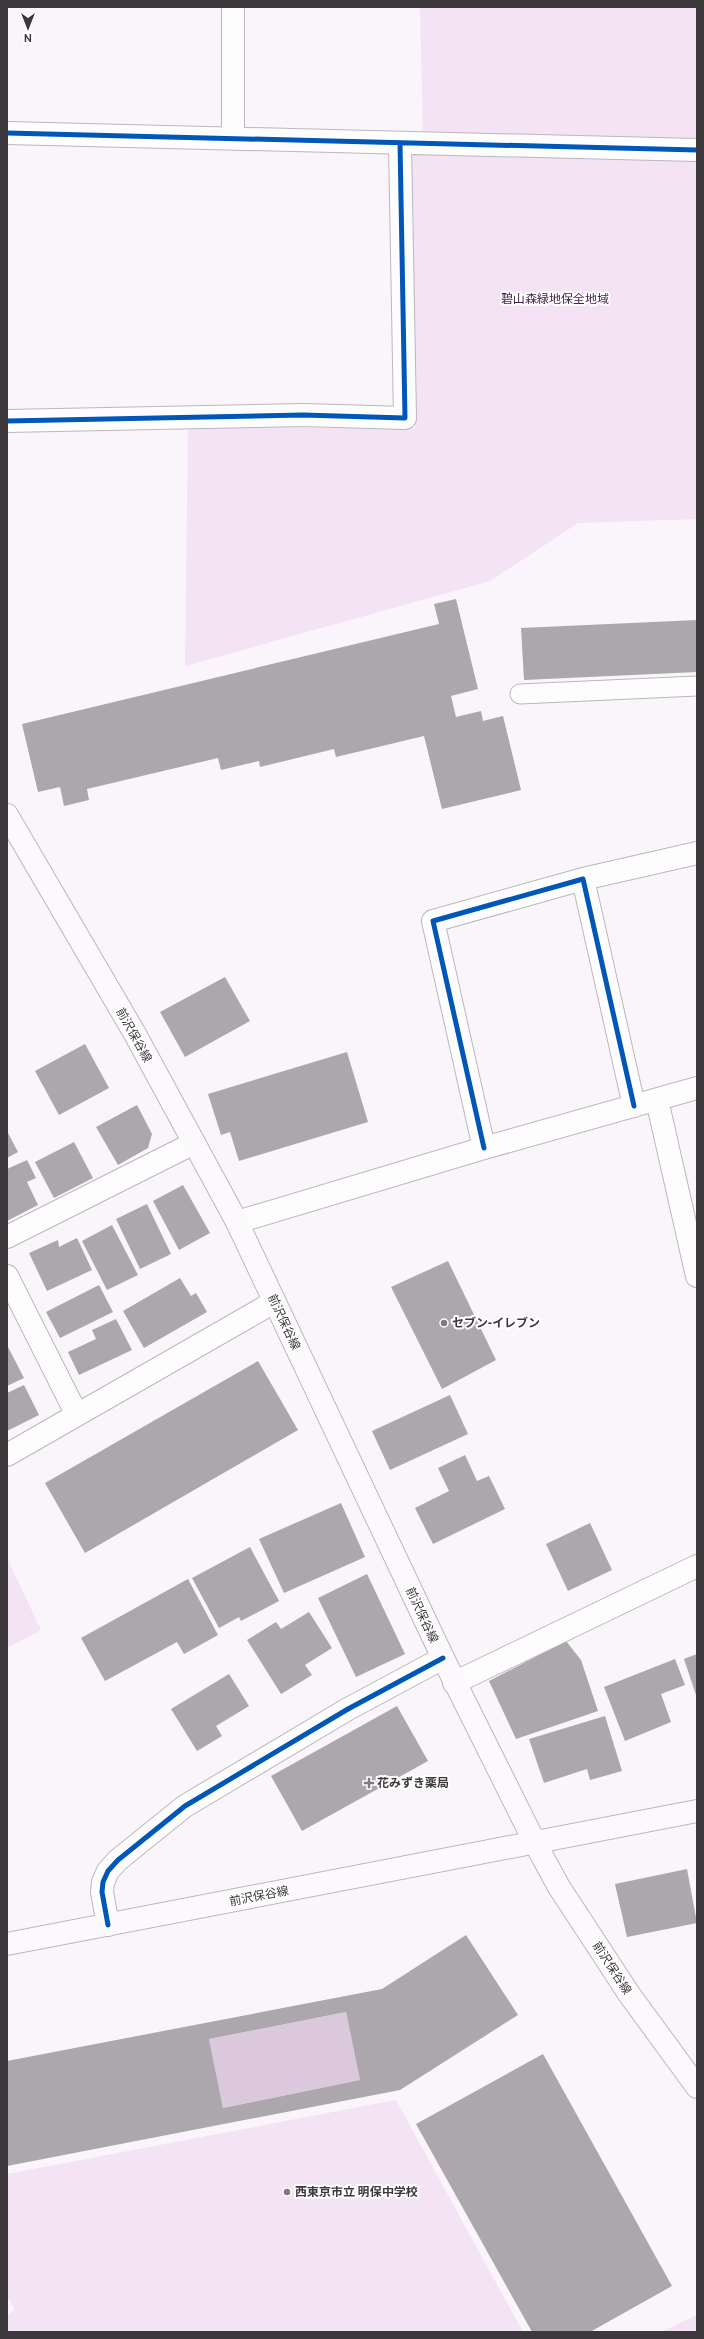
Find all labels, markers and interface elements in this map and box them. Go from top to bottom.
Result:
north arrow [8,8,48,48]
text: N [24,32,32,44]
park label: 碧山森緑地保全地域 [501,292,609,305]
street label: 前沢保谷線 [114,1005,155,1064]
street label: 前沢保谷線 [266,1292,303,1352]
place label: セブン-イレブン [452,1316,540,1329]
marker: セブン-イレブン [439,1318,449,1328]
street label: 前沢保谷線 [404,1585,441,1645]
place label: 花みずき薬局 [377,1776,449,1789]
marker: 花みずき薬局 [364,1778,374,1788]
street label: 前沢保谷線 [228,1883,290,1908]
street label: 前沢保谷線 [591,1939,634,1996]
place label: 西東京市立 明保中学校 [295,2185,418,2198]
marker: 西東京市立 明保中学校 [282,2187,292,2197]

